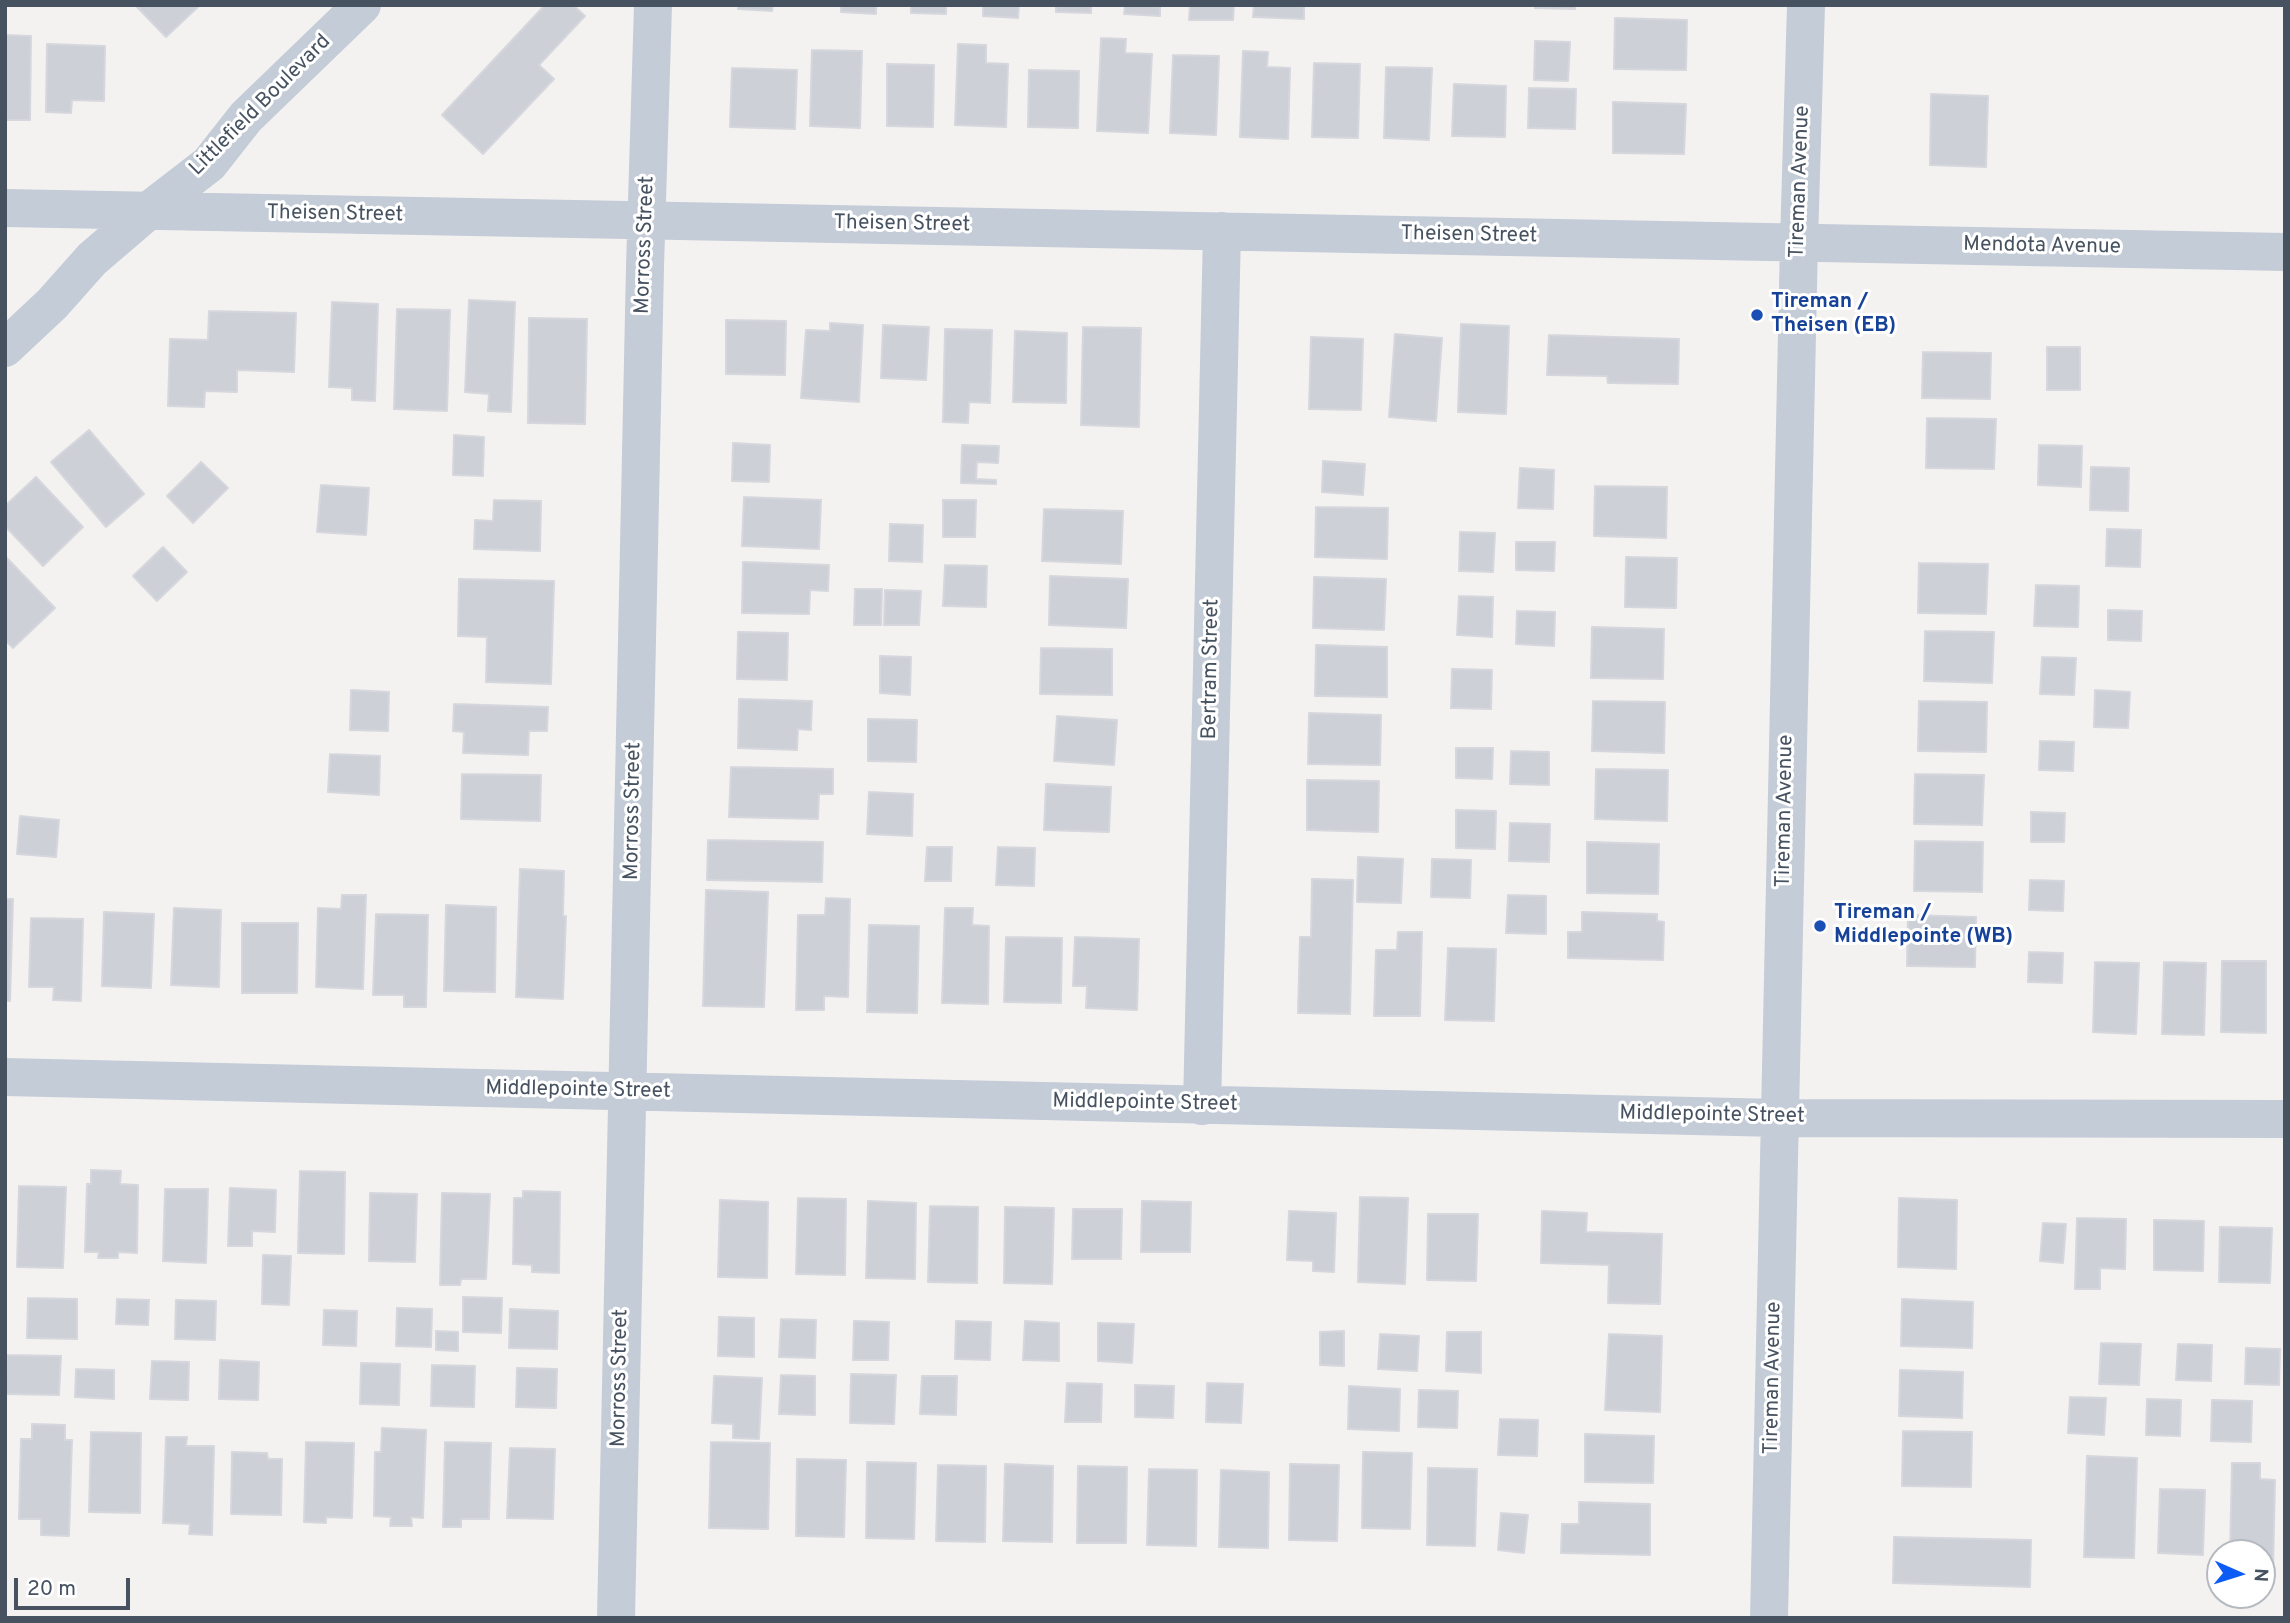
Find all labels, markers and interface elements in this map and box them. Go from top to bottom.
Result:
street label: Littlefield Boulevard [185,30,337,182]
street label: Tireman Avenue [1786,105,1816,259]
street label: Morross Street [631,176,661,314]
street label: Theisen Street [266,201,404,229]
street label: Theisen Street [833,211,971,239]
street label: Theisen Street [1400,222,1538,250]
street label: Mendota Avenue [1963,233,2121,261]
place label: Tireman / Theisen (EB) [1771,290,1896,340]
marker: Tireman / Theisen (EB) [1749,307,1765,323]
street label: Bertram Street [1198,598,1226,740]
street label: Tireman Avenue [1772,734,1800,888]
street label: Morross Street [620,742,648,880]
place label: Tireman / Middlepointe (WB) [1834,901,2013,951]
marker: Tireman / Middlepointe (WB) [1812,918,1828,934]
street label: Middlepointe Street [485,1077,671,1105]
street label: Middlepointe Street [1052,1090,1238,1118]
street label: Middlepointe Street [1619,1102,1805,1130]
street label: Tireman Avenue [1760,1301,1788,1455]
street label: Morross Street [607,1309,635,1447]
north arrow [2206,1539,2276,1609]
scale bar [18,1564,133,1608]
text: N [2248,1568,2272,1582]
text: 20 m [27,1576,76,1603]

